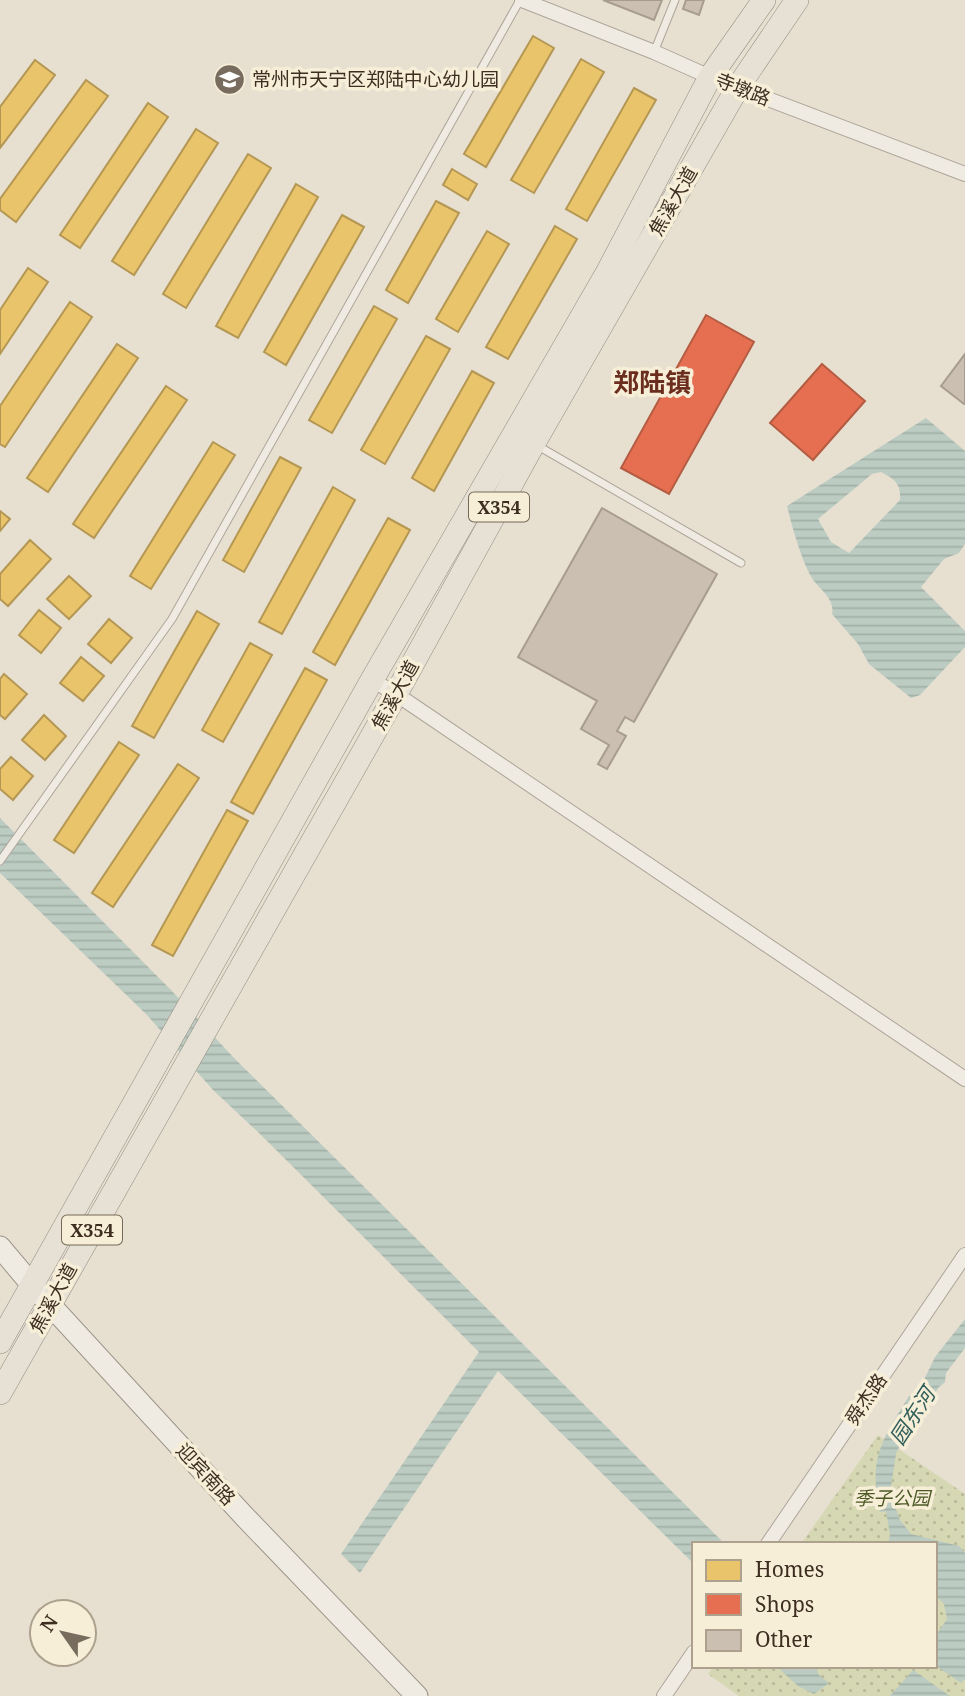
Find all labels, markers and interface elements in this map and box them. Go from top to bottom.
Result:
school or university icon: 常州市天宁区郑陆中心幼儿园 [212,62,246,96]
place label: 常州市天宁区郑陆中心幼儿园 [252,66,499,92]
street label: 寺墩路 [712,67,774,111]
street label: 焦溪大道 [643,162,703,240]
district label: 郑陆镇 [613,364,691,400]
road number: X354 [469,492,529,522]
street label: 焦溪大道 [365,655,425,735]
road number: X354 [62,1216,122,1245]
street label: 焦溪大道 [23,1258,83,1338]
street label: 舜杰路 [839,1368,893,1430]
water label: 园东河 [883,1379,943,1450]
street label: 迎宾南路 [171,1437,241,1511]
park label: 季子公园 [854,1485,933,1511]
legend [692,1542,937,1668]
text: Homes [755,1555,824,1583]
text: Shops [755,1590,814,1618]
north arrow [28,1598,98,1668]
text: N [34,1610,64,1637]
text: Other [755,1625,813,1653]

